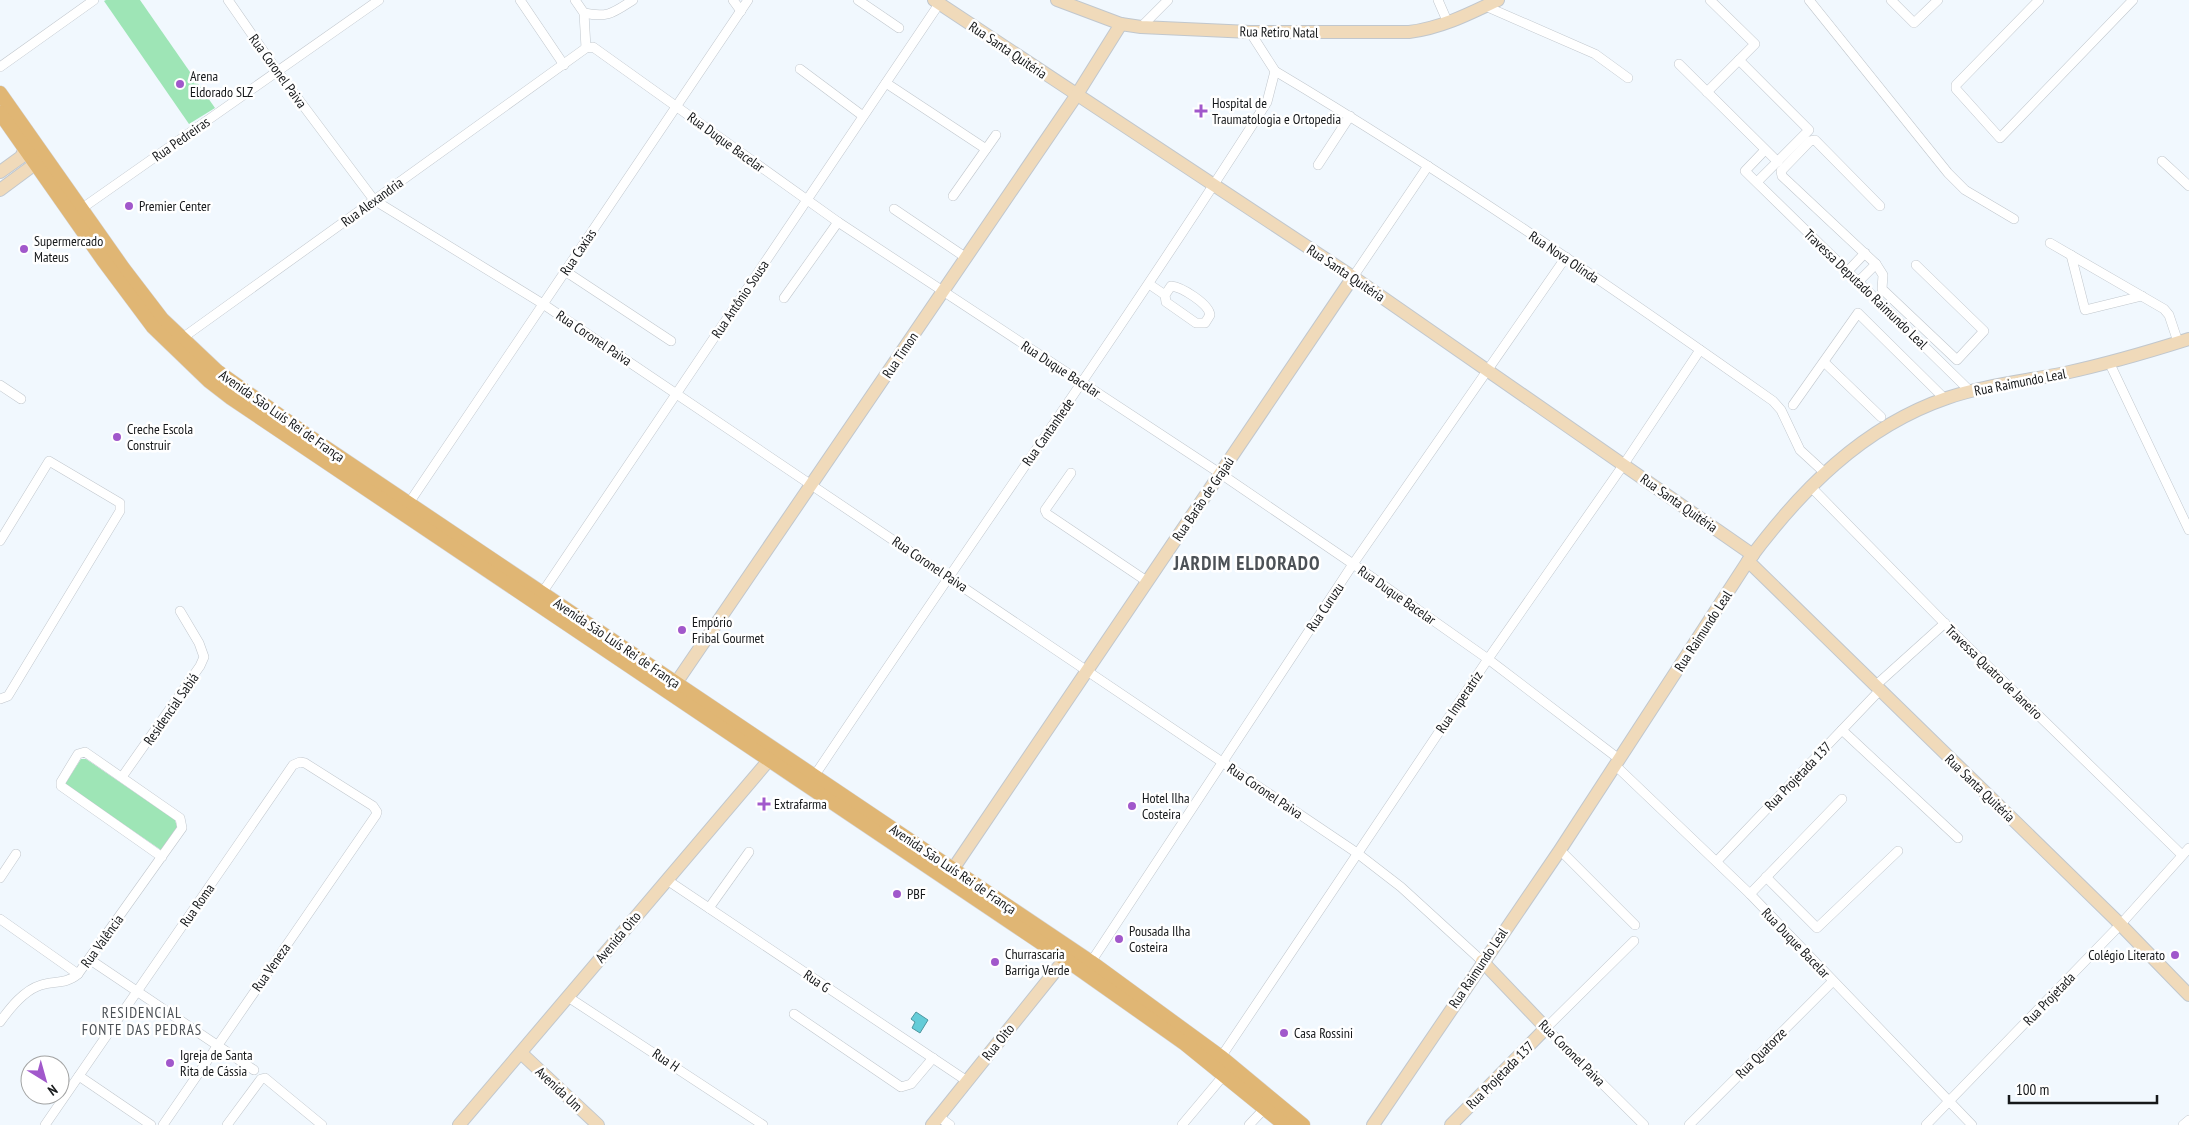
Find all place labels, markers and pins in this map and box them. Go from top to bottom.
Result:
place label: Arena Eldorado SLZ [190,67,253,101]
marker: Arena Eldorado SLZ [174,78,186,90]
place label: Hospital de Traumatologia e Ortopedia [1212,94,1341,128]
marker: Hospital de Traumatologia e Ortopedia [1194,104,1208,118]
place label: Premier Center [139,197,211,215]
marker: Premier Center [123,200,135,212]
place label: Supermercado Mateus [34,232,103,266]
marker: Supermercado Mateus [18,243,30,255]
place label: Creche Escola Construir [127,420,193,454]
marker: Creche Escola Construir [111,431,123,443]
place label: Empório Fribal Gourmet [692,613,764,647]
marker: Empório Fribal Gourmet [676,624,688,636]
place label: Hotel Ilha Costeira [1142,789,1190,823]
place label: Extrafarma [774,795,827,813]
marker: Extrafarma [758,798,770,810]
marker: Hotel Ilha Costeira [1126,800,1138,812]
place label: PBF [907,885,926,903]
marker: PBF [891,888,903,900]
place label: Pousada Ilha Costeira [1129,922,1190,956]
marker: Pousada Ilha Costeira [1113,933,1125,945]
place label: Churrascaria Barriga Verde [1005,945,1070,979]
place label: Colégio Literato [2088,946,2165,964]
marker: Colégio Literato [2169,949,2181,961]
marker: Churrascaria Barriga Verde [989,956,1001,968]
place label: Casa Rossini [1294,1024,1353,1042]
marker: Casa Rossini [1278,1027,1290,1039]
place label: Igreja de Santa Rita de Cássia [180,1046,253,1080]
marker: Igreja de Santa Rita de Cássia [164,1057,176,1069]

